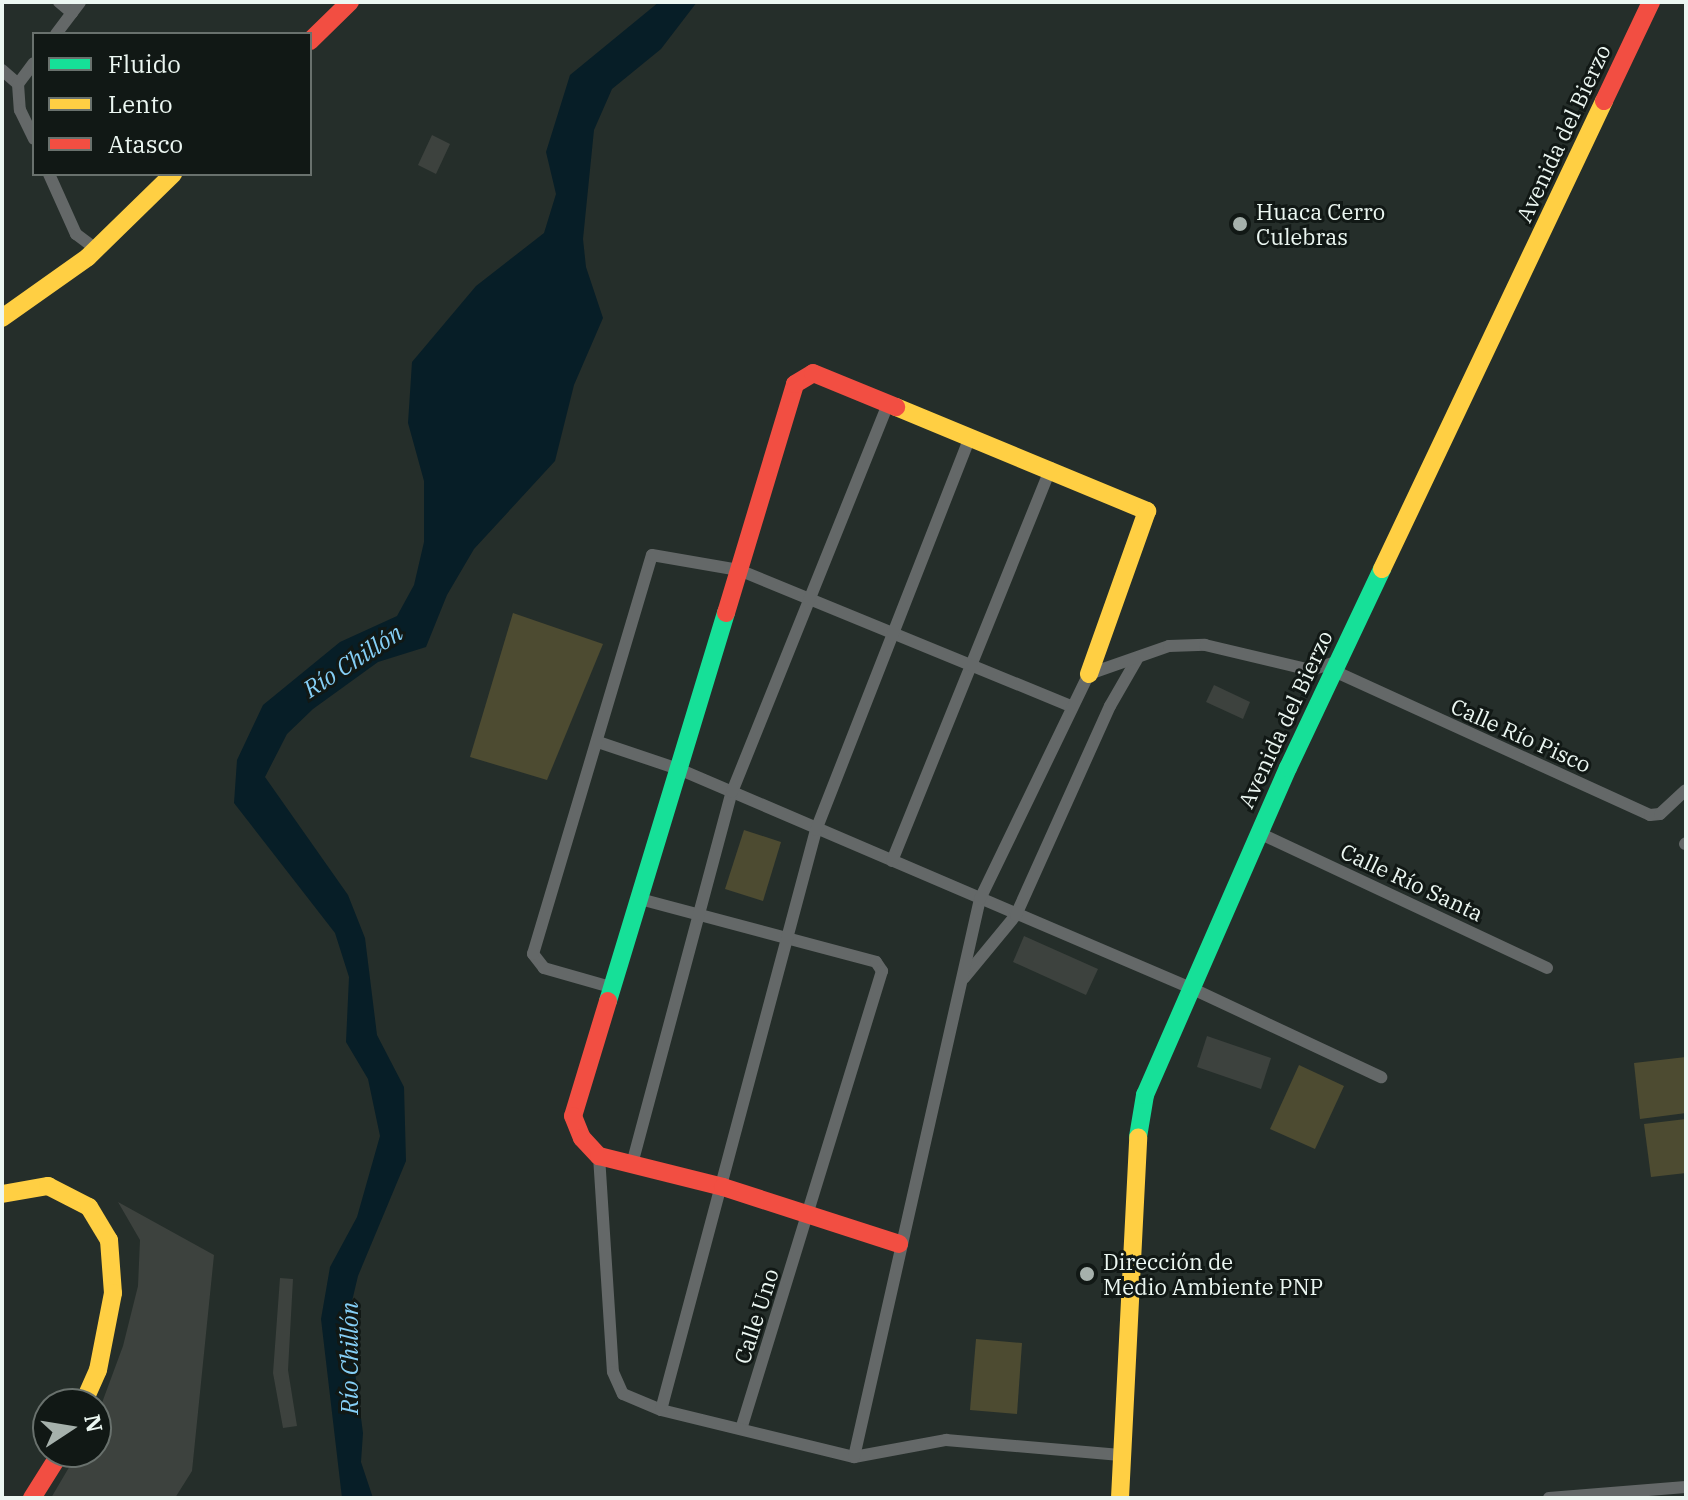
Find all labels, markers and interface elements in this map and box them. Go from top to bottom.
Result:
legend [32,32,312,176]
street label: Avenida del Bierzo [1510,40,1616,226]
text: Fluido [108,48,181,80]
text: Lento [108,88,172,120]
text: Atasco [108,128,183,160]
place label: Huaca Cerro Culebras [1256,198,1385,250]
marker: Huaca Cerro Culebras [1231,215,1249,233]
water label: Río Chillón [298,618,408,704]
street label: Avenida del Bierzo [1232,626,1338,812]
street label: Calle Río Pisco [1447,692,1595,778]
street label: Calle Río Santa [1337,837,1487,927]
place label: Dirección de Medio Ambiente PNP [1103,1248,1323,1300]
street label: Calle Uno [728,1265,784,1367]
marker: Dirección de Medio Ambiente PNP [1078,1265,1096,1283]
water label: Río Chillón [336,1302,364,1414]
north arrow [32,1388,112,1468]
text: N [78,1412,110,1435]

